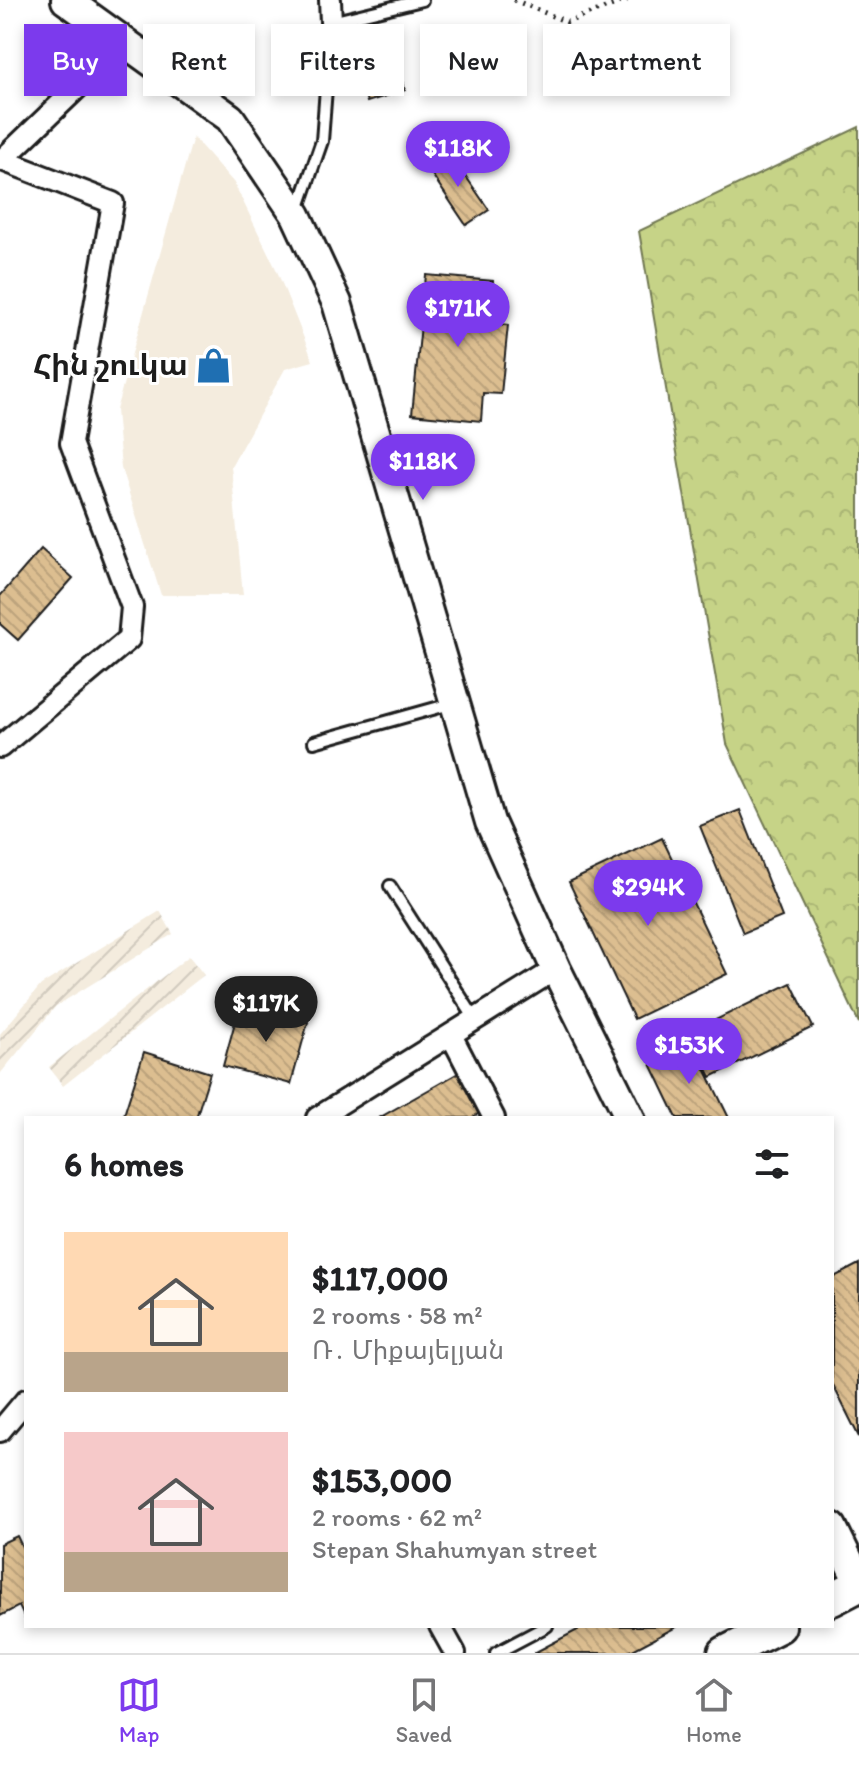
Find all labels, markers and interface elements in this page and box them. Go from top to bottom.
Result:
chip: Buy [24,24,127,96]
chip: Rent [143,24,255,96]
chip: Filters [271,24,404,96]
chip: New [420,24,527,96]
chip: Apartment [543,24,730,96]
pin: $118K [402,121,514,189]
text: $118K [424,131,492,163]
pin: $171K [402,281,514,349]
text: $171K [425,291,491,323]
place label: Հին շուկա [33,346,188,383]
shop icon: Հին շուկա [195,346,233,384]
pin: $118K [367,434,479,502]
text: $118K [389,444,457,476]
pin: $294K [592,860,704,928]
text: $294K [612,870,684,902]
pin: $117K [210,976,322,1044]
text: $117K [233,986,299,1018]
pin: $153K [633,1018,745,1086]
text: $153K [654,1028,724,1060]
icon: filters [750,1142,794,1186]
text: 6 homes [64,1144,184,1185]
text: $117,000 [312,1258,449,1299]
icon: home [128,1264,224,1360]
text: 2 rooms · 58 m² [312,1299,483,1331]
text: Ռ․ Միքայելյան [312,1334,504,1366]
text: $153,000 [312,1460,452,1501]
icon: home [128,1464,224,1560]
text: 2 rooms · 62 m² [312,1501,482,1533]
text: Stepan Shahumyan street [312,1533,597,1565]
tab: Map [117,1673,161,1748]
tab: Saved [396,1673,452,1748]
tab: Home [686,1673,742,1748]

